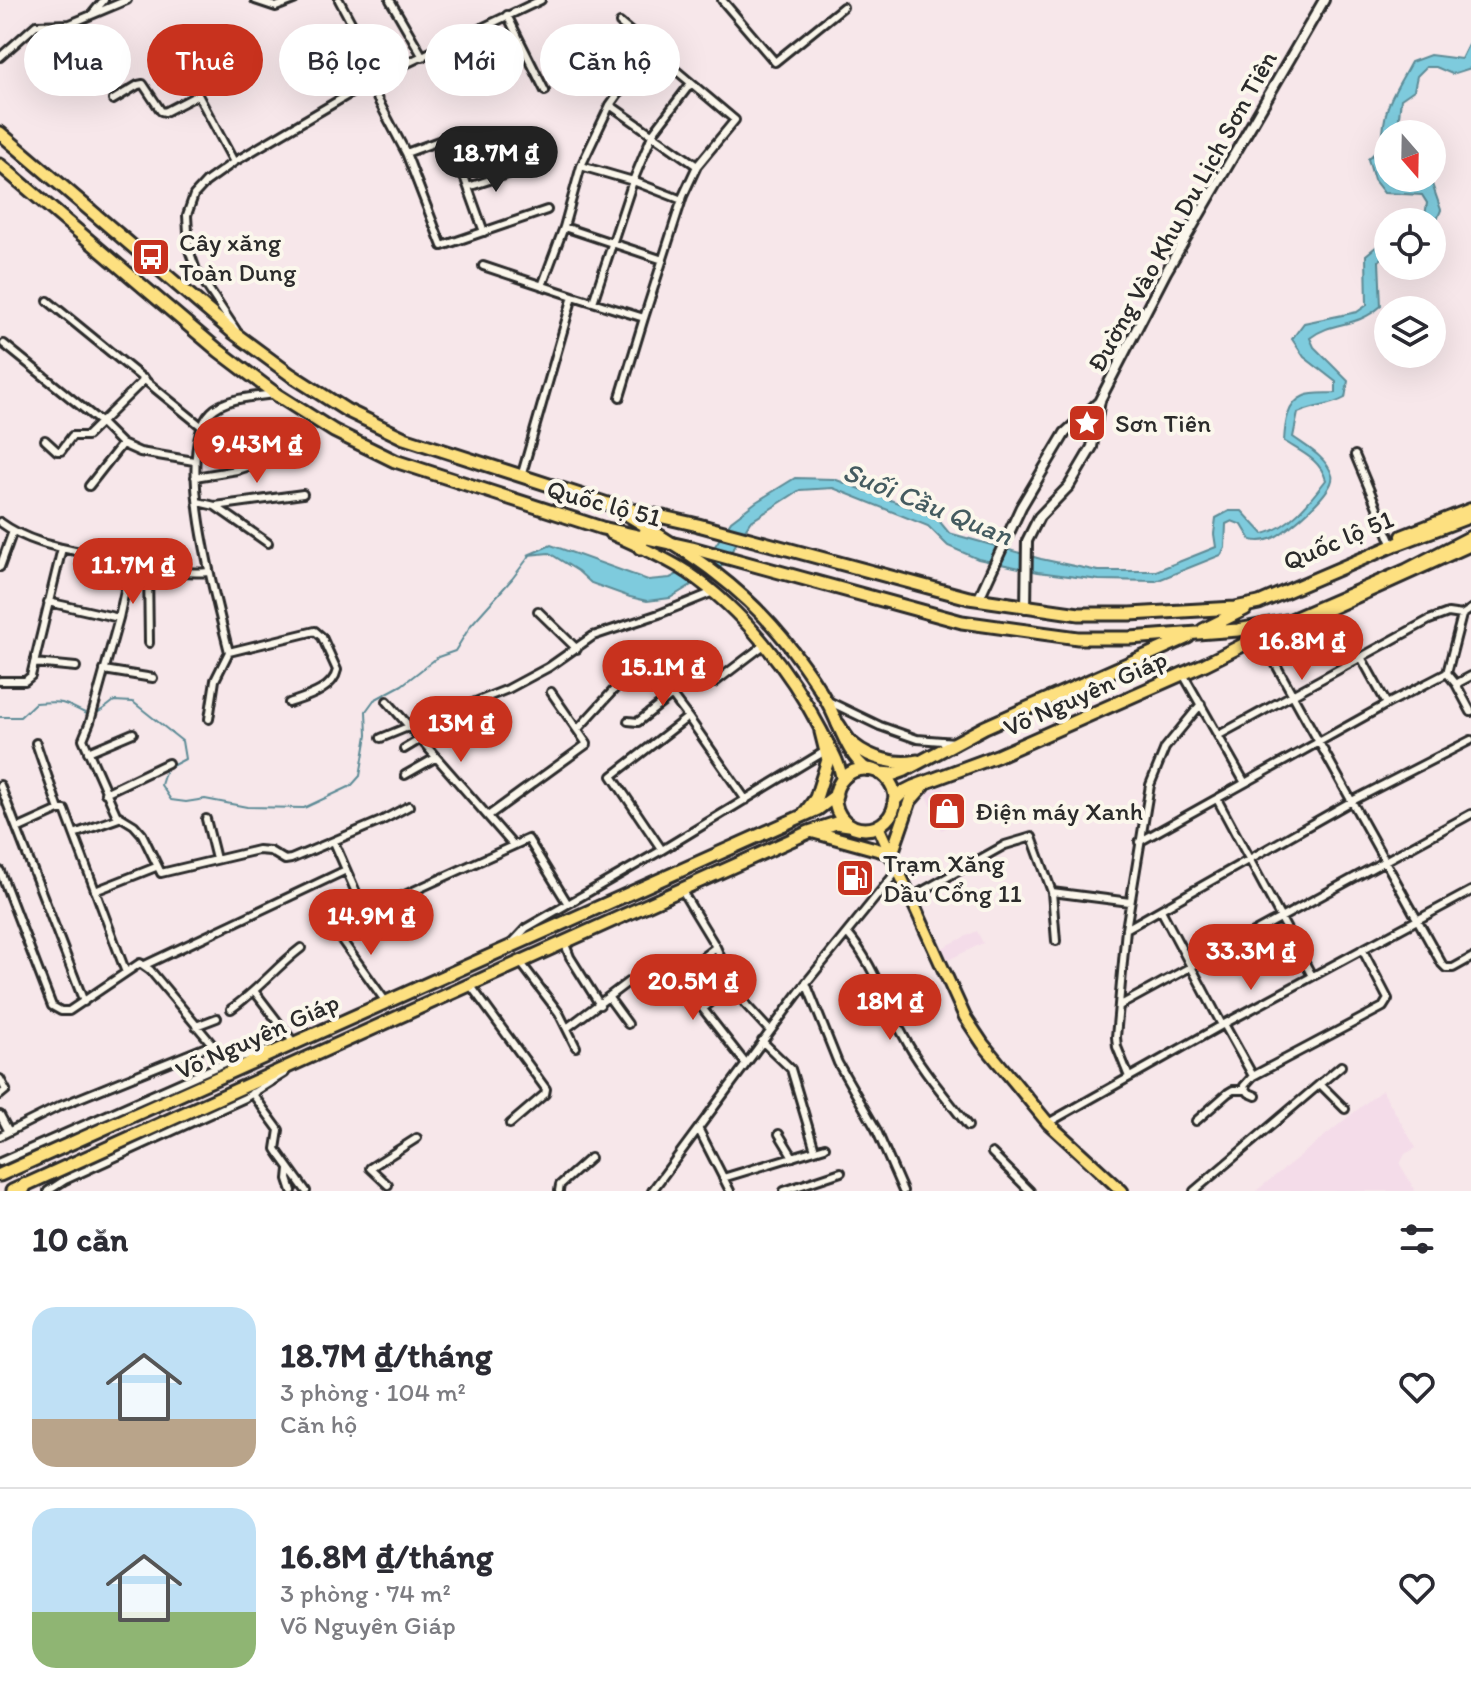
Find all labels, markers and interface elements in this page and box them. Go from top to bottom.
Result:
chip: Mua [24,24,131,96]
chip: Thuê [147,24,263,96]
chip: Bộ lọc [279,24,409,96]
chip: Mới [425,24,524,96]
chip: Căn hộ [540,24,680,96]
street label: Đường Vào Khu Du Lịch Sơn Tiên [1080,45,1284,377]
north arrow [1374,120,1446,192]
map controls [1374,120,1446,368]
pin: 18.7M ₫ [422,126,570,194]
text: 18.7M ₫ [453,136,539,168]
button: locate [1374,208,1446,280]
place label: Cây xăng Toàn Dung [179,226,297,288]
bus stop icon: Cây xăng Toàn Dung [130,236,172,278]
button: layers [1374,296,1446,368]
place icon: Sơn Tiên [1066,402,1108,444]
place label: Sơn Tiên [1115,407,1211,439]
pin: 9.43M ₫ [183,417,331,485]
text: 9.43M ₫ [212,427,302,459]
water label: Suối Cầu Quan [838,454,1018,552]
street label: Quốc lộ 51 [543,472,665,534]
street label: Quốc lộ 51 [1278,502,1398,578]
pin: 11.7M ₫ [59,538,207,606]
text: 11.7M ₫ [91,548,175,580]
pin: 16.8M ₫ [1228,614,1376,682]
text: 16.8M ₫ [1258,624,1346,656]
pin: 15.1M ₫ [589,640,737,708]
street label: Võ Nguyên Giáp [998,643,1172,743]
text: 15.1M ₫ [620,650,706,682]
pin: 13M ₫ [405,696,517,764]
text: 13M ₫ [427,706,495,738]
shop icon: Điện máy Xanh [926,790,968,832]
place label: Điện máy Xanh [975,795,1143,827]
place label: Trạm Xăng Dầu Cổng 11 [883,847,1022,909]
fuel station icon: Trạm Xăng Dầu Cổng 11 [834,857,876,899]
pin: 14.9M ₫ [297,889,445,957]
text: 14.9M ₫ [327,899,415,931]
pin: 33.3M ₫ [1177,924,1325,992]
text: 33.3M ₫ [1206,934,1296,966]
pin: 20.5M ₫ [619,954,767,1022]
text: 20.5M ₫ [648,964,738,996]
pin: 18M ₫ [834,974,946,1042]
text: 18M ₫ [856,984,924,1016]
street label: Võ Nguyên Giáp [170,986,344,1086]
icon: filters [1395,1217,1439,1261]
text: 10 căn [32,1219,128,1260]
text: 18.7M ₫/tháng [280,1335,492,1376]
icon: home [96,1339,192,1435]
icon: heart [1395,1365,1439,1409]
text: 3 phòng · 104 m² [280,1376,466,1408]
text: Căn hộ [280,1408,357,1440]
text: 16.8M ₫/tháng [280,1536,493,1577]
icon: home [96,1540,192,1636]
icon: heart [1395,1566,1439,1610]
text: 3 phòng · 74 m² [280,1577,451,1609]
text: Võ Nguyên Giáp [280,1609,456,1641]

